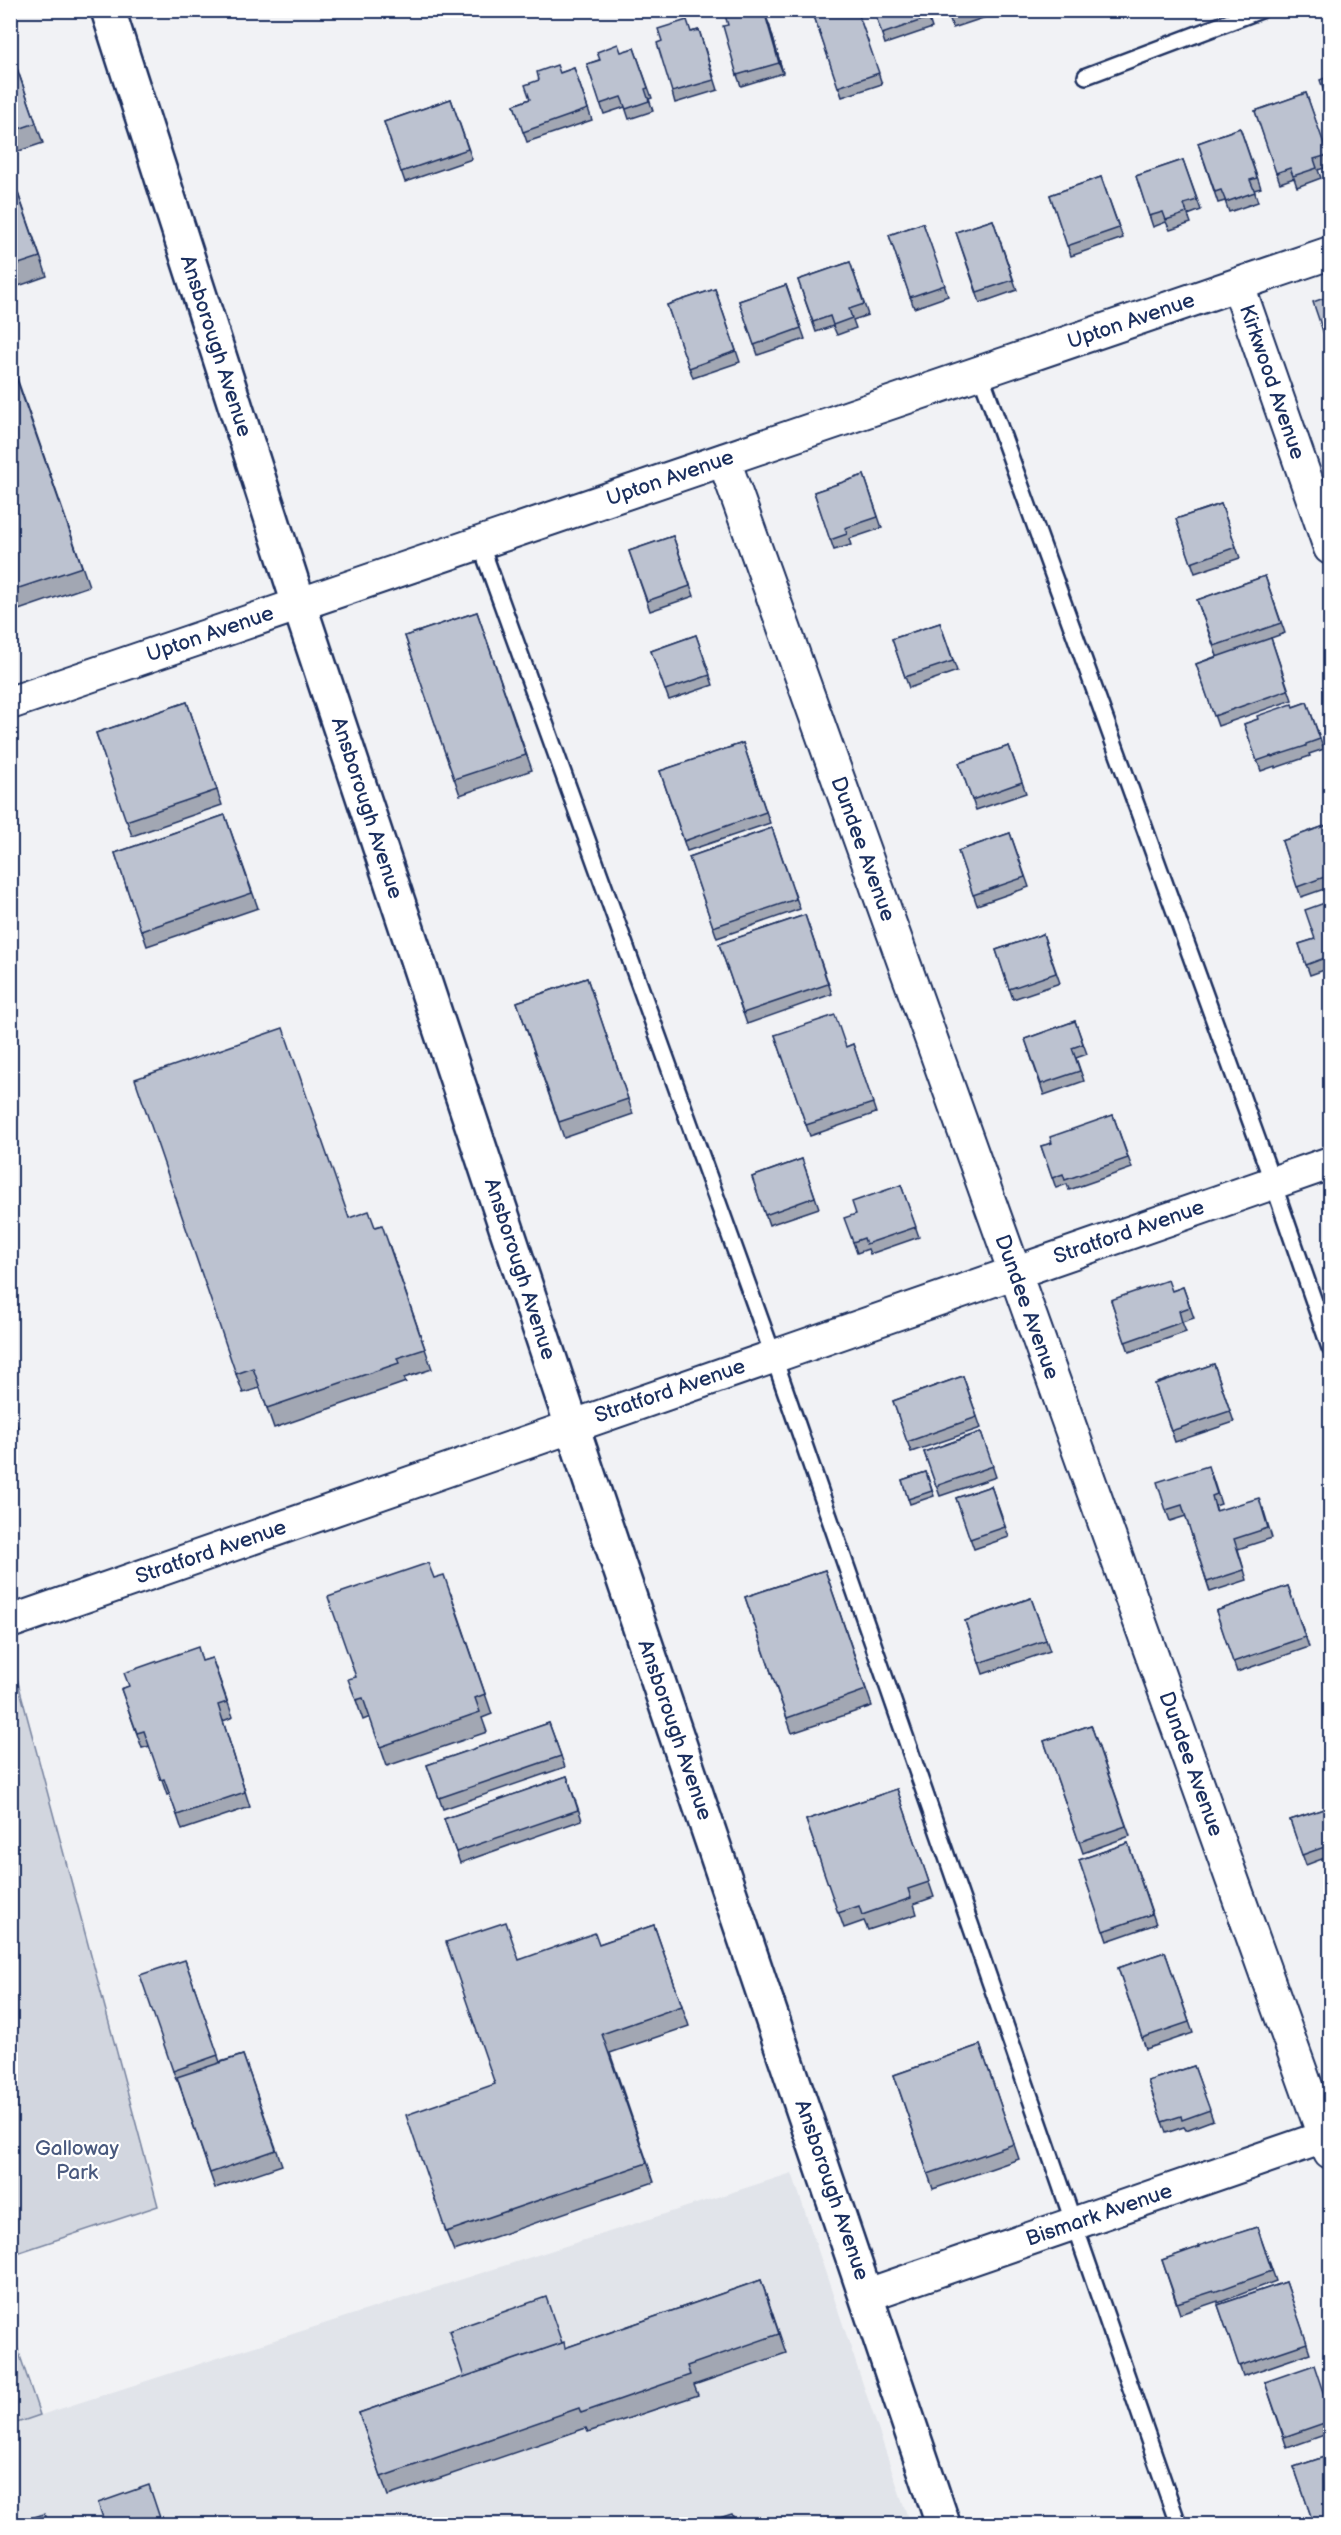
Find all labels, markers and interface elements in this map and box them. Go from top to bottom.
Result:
street label: Ansborough Avenue [175,252,257,440]
street label: Upton Avenue [1064,288,1198,354]
street label: Kirkwood Avenue [1234,301,1310,463]
street label: Upton Avenue [603,445,737,511]
street label: Upton Avenue [143,601,277,667]
street label: Ansborough Avenue [326,714,408,902]
street label: Dundee Avenue [825,773,901,925]
street label: Ansborough Avenue [479,1175,561,1363]
street label: Stratford Avenue [1050,1195,1208,1269]
street label: Dundee Avenue [989,1231,1065,1383]
street label: Stratford Avenue [591,1354,749,1428]
street label: Stratford Avenue [132,1515,290,1589]
street label: Ansborough Avenue [632,1636,718,1824]
street label: Dundee Avenue [1153,1688,1229,1840]
street label: Ansborough Avenue [789,2096,875,2284]
park label: Galloway Park [35,2136,119,2185]
street label: Bismark Avenue [1023,2178,1175,2252]

